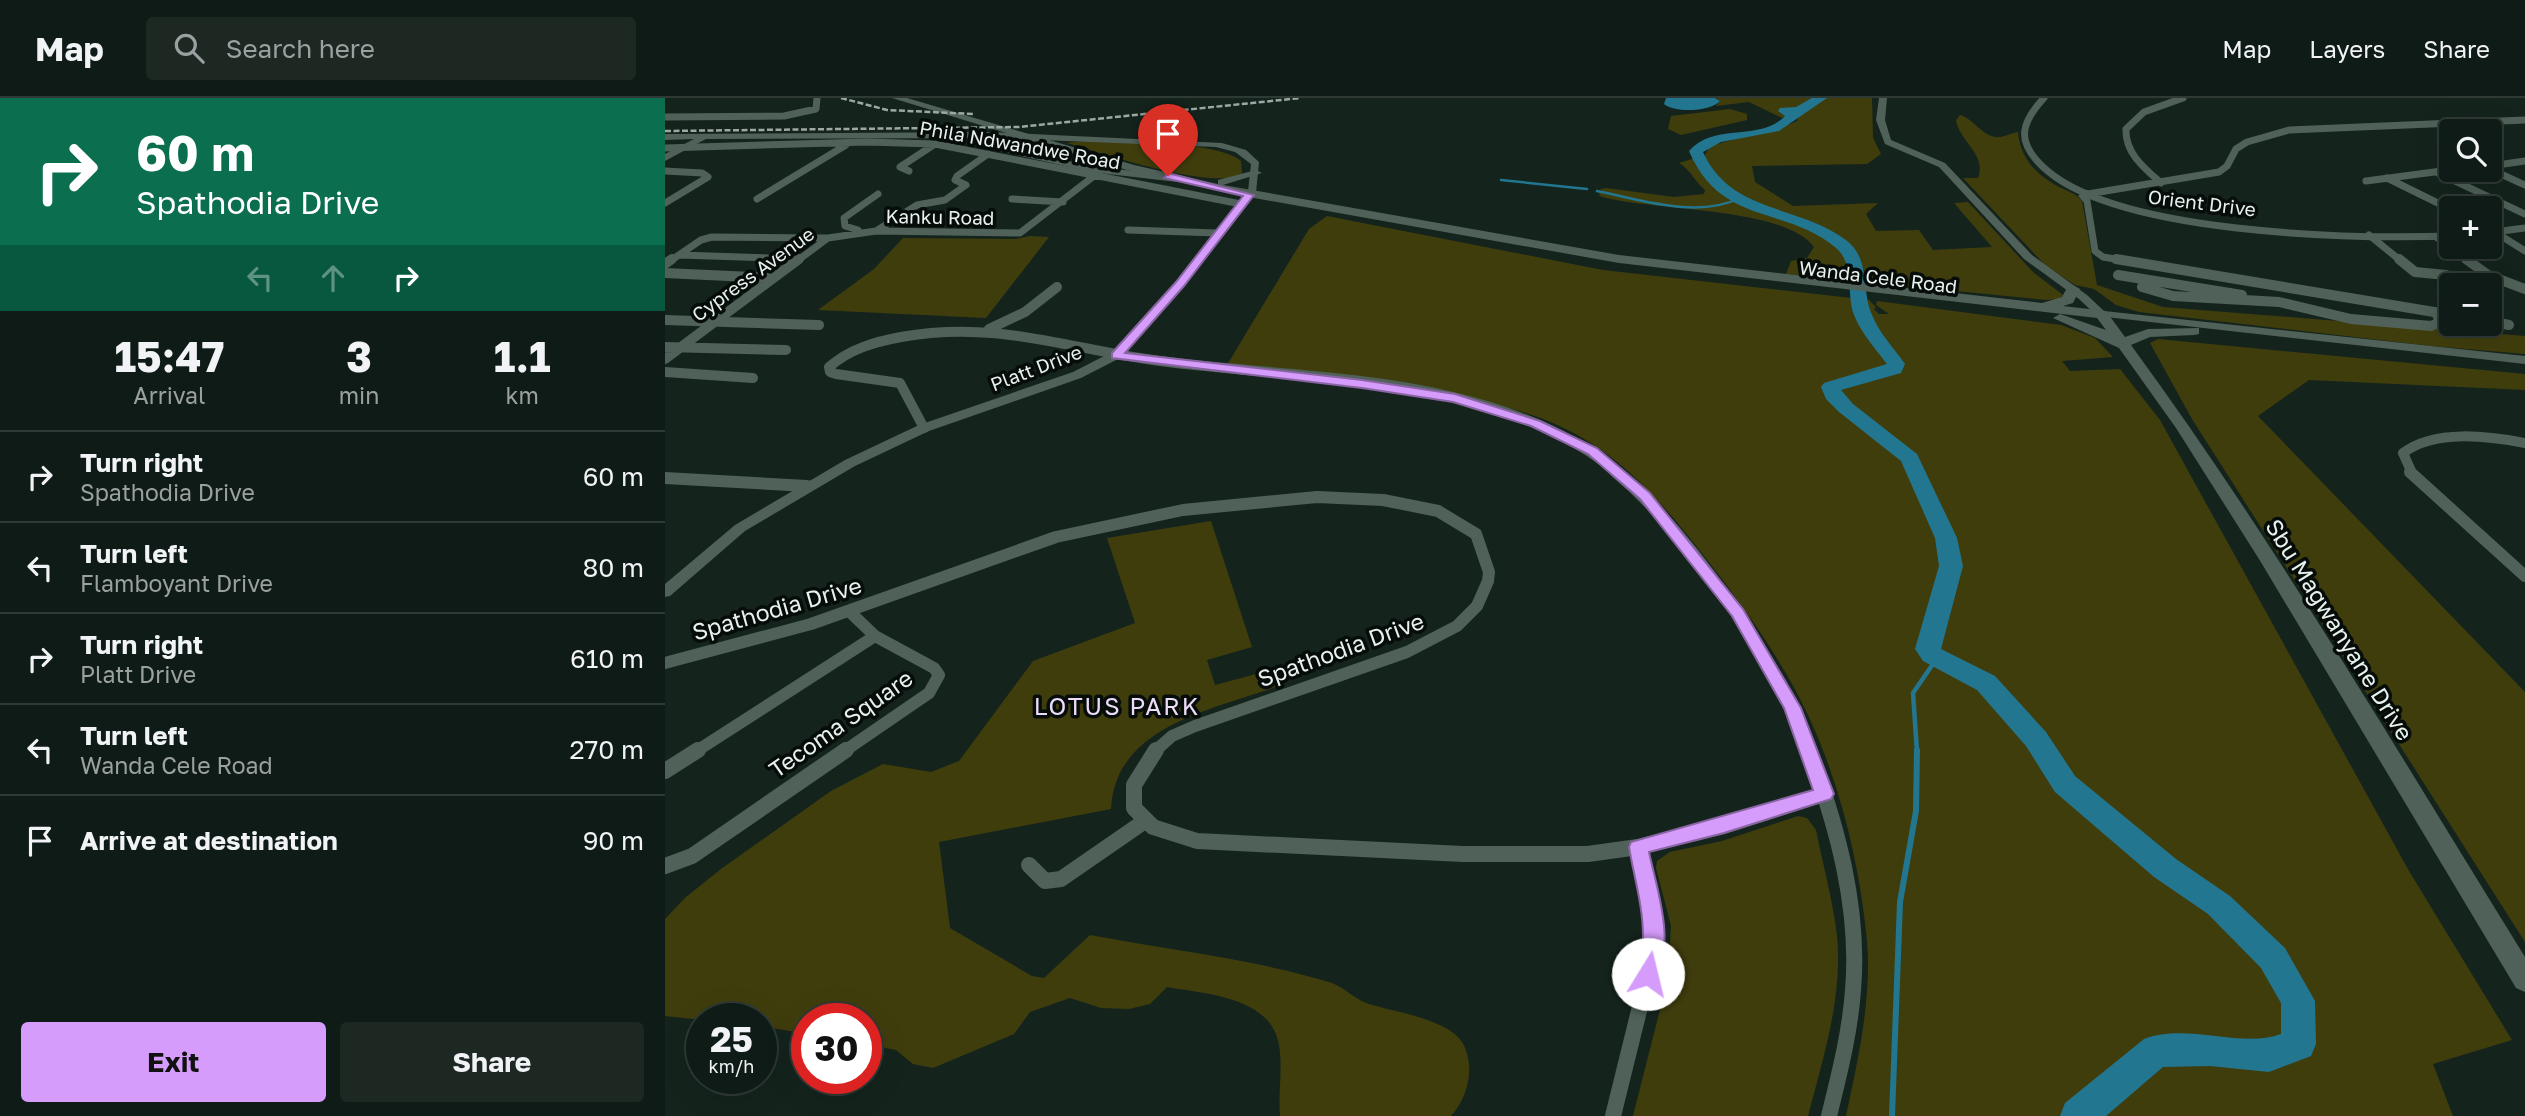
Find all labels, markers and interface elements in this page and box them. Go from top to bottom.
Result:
search box [146,17,636,80]
text: Map [35,29,104,68]
icon: search [170,29,208,67]
text: Search here [226,33,375,64]
text: Map [2222,34,2271,63]
text: Layers [2309,34,2385,63]
text: Share [2423,34,2490,63]
pin [1138,104,1198,176]
icon: arrive [1149,115,1187,153]
street label: Phila Ndwandwe Road [918,116,1122,174]
map controls [2439,119,2502,336]
button: search [2439,119,2502,182]
text: 60 m [136,123,254,182]
icon: right [21,126,112,217]
text: Spathodia Drive [136,183,379,221]
street label: Orient Drive [2147,184,2257,221]
button: + [2439,196,2502,259]
street label: Kanku Road [885,204,995,229]
street label: Cypress Avenue [687,222,818,326]
street label: Wanda Cele Road [1798,255,1958,298]
icon: left [241,259,279,297]
icon: ahead [314,259,352,297]
icon: right [387,259,425,297]
button: − [2439,273,2502,336]
text: 15:47 [114,331,224,381]
text: 3 [346,331,372,381]
text: 1.1 [494,331,551,381]
street label: Platt Drive [987,340,1085,395]
text: Arrival [133,381,205,409]
text: min [339,381,379,409]
text: km [506,381,539,409]
text: Turn right [80,447,203,478]
icon: right [21,458,59,496]
text: 60 m [583,461,644,492]
text: Spathodia Drive [80,478,255,506]
street label: Sbu Magwanyane Drive [2260,514,2419,745]
text: Turn left [80,538,188,569]
icon: left [21,549,59,587]
text: 80 m [583,552,644,583]
text: Flamboyant Drive [80,569,273,597]
street label: Spathodia Drive [689,570,865,646]
street label: Spathodia Drive [1254,606,1428,692]
text: Turn right [80,629,203,660]
icon: right [21,640,59,678]
text: 610 m [570,643,644,674]
text: Platt Drive [80,660,196,688]
street label: Tecoma Square [763,663,918,783]
district label: LOTUS PARK [1034,691,1200,720]
text: Turn left [80,720,188,751]
icon: left [21,731,59,769]
text: 270 m [570,734,644,765]
text: Wanda Cele Road [80,751,273,779]
icon: arrive [21,822,59,860]
text: Arrive at destination [80,825,338,856]
text: 90 m [583,825,644,856]
position arrow [1611,937,1685,1011]
speed limit sign: 30 [791,1003,882,1094]
text: 25 [710,1018,753,1060]
button: Exit [21,1022,326,1102]
button: Share [340,1022,644,1102]
text: km/h [709,1055,754,1077]

